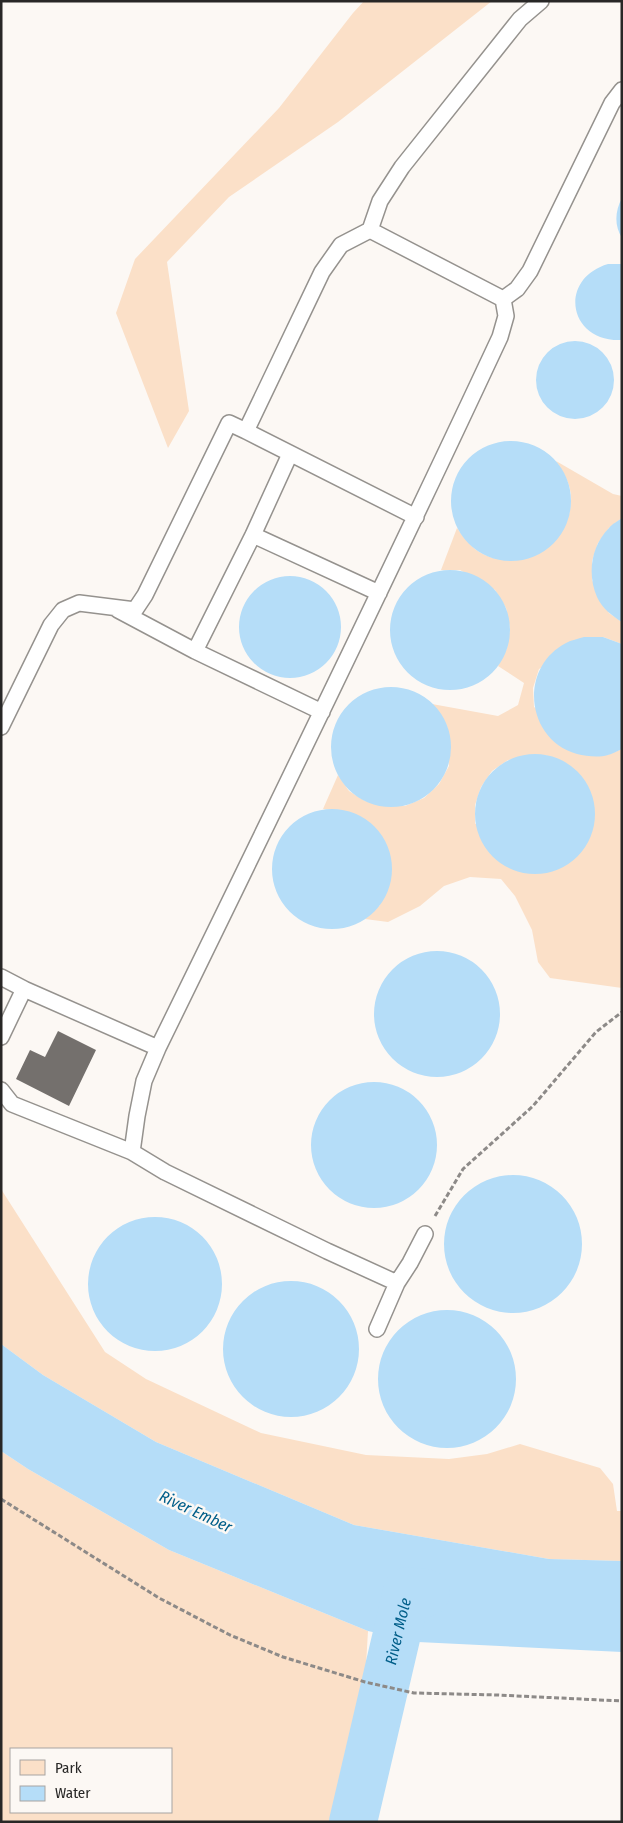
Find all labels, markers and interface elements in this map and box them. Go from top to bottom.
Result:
water label: River Ember [157,1486,235,1537]
water label: River Mole [381,1596,415,1667]
legend [10,1748,172,1813]
text: Park [55,1759,82,1777]
text: Water [55,1784,91,1802]

